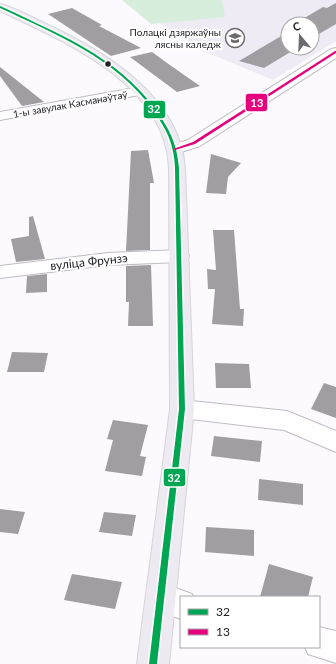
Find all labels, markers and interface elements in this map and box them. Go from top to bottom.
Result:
north arrow [280,16,320,56]
text: С [291,19,303,33]
place label: Полацкі дзяржаўны лясны каледж [130,26,221,50]
school or university icon: Полацкі дзяржаўны лясны каледж [224,27,246,49]
unlabelled marker [103,59,113,69]
street label: 1-ы завулак Касманаўтаў [12,88,129,120]
line badge: 13 [245,93,268,112]
text: 13 [251,96,263,109]
line badge: 32 [143,100,166,119]
text: 32 [148,102,160,115]
street label: вуліца Фрунзэ [50,250,129,273]
line badge: 32 [163,468,186,487]
text: 32 [168,471,180,484]
legend [180,596,320,648]
text: 32 [216,604,230,619]
text: 13 [216,624,230,639]

